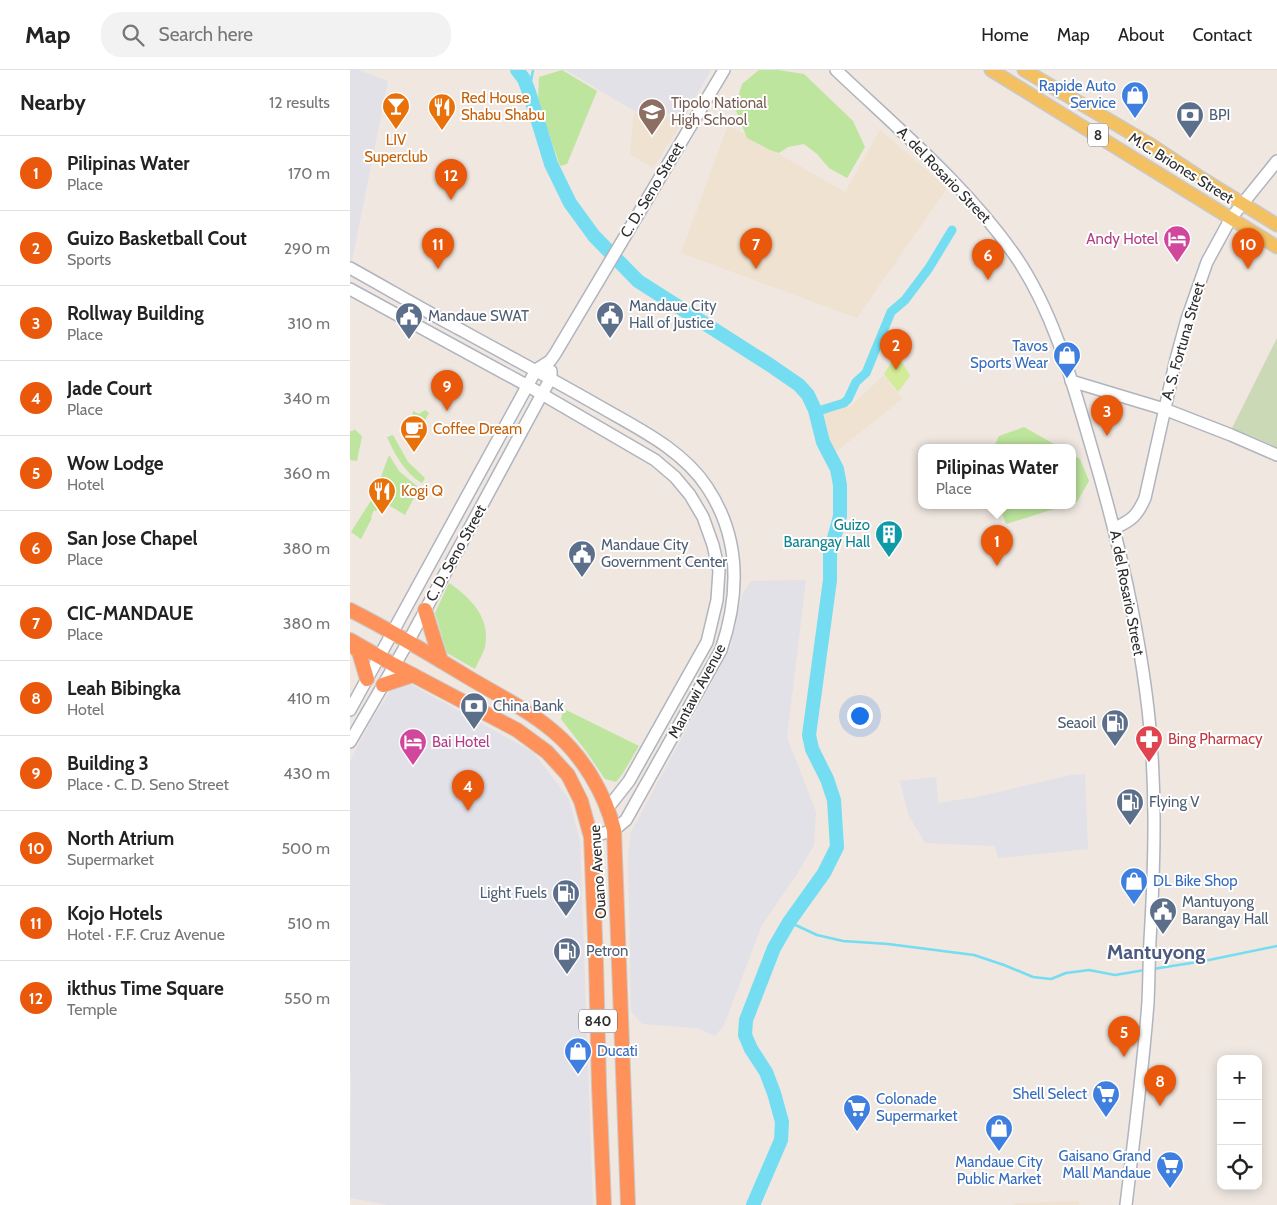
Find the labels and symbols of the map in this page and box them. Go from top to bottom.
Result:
place label: Rapide Auto Service [1039,77,1116,112]
shop icon: Rapide Auto Service [1120,80,1150,119]
place label: Red House Shabu Shabu [461,89,545,124]
bar icon: LIV Superclub [381,91,411,130]
restaurant icon: Red House Shabu Shabu [427,92,457,131]
place label: Tipolo National High School [671,94,767,129]
school or university icon: Tipolo National High School [637,97,667,136]
bank icon: BPI [1175,100,1205,139]
place label: BPI [1209,106,1230,124]
street label: A. del Rosario Street [893,123,995,227]
road number: 8 [1088,124,1108,146]
street label: M.C. Briones Street [1125,129,1237,207]
place label: LIV Superclub [364,131,428,166]
street label: C. D. Seno Street [616,139,688,241]
pin: 12 [435,159,467,200]
hotel icon: Andy Hotel [1162,224,1192,263]
pin: 11 [422,228,454,269]
pin: 7 [740,228,772,269]
pin: 10 [1232,228,1264,269]
place label: Andy Hotel [1086,230,1158,248]
pin: 6 [972,239,1004,280]
street label: A. S. Fortuna Street [1158,280,1208,402]
place label: Mandaue City Hall of Justice [629,297,717,332]
public building icon: Mandaue City Hall of Justice [595,300,625,339]
public building icon: Mandaue SWAT [394,301,424,340]
place label: Mandaue SWAT [428,307,529,325]
pin: 2 [880,329,912,370]
place label: Tavos Sports Wear [970,337,1048,372]
shop icon: Tavos Sports Wear [1052,340,1082,379]
pin: 9 [431,370,463,411]
pin: 3 [1091,395,1123,436]
cafe icon: Coffee Dream [399,414,429,453]
place label: Coffee Dream [433,420,522,438]
restaurant icon: Kogi Q [367,476,397,515]
place label: Kogi Q [401,482,443,500]
street label: C. D. Seno Street [422,501,490,605]
place label: Guizo Barangay Hall [784,516,870,551]
building icon: Guizo Barangay Hall [874,519,904,558]
pin: 1 [981,525,1013,566]
street label: A. del Rosario Street [1106,529,1148,657]
place label: Mandaue City Government Center [601,536,727,571]
public building icon: Mandaue City Government Center [567,539,597,578]
street label: Mantawi Avenue [664,640,730,741]
bank icon: China Bank [459,691,489,730]
place label: China Bank [493,697,564,715]
your location [847,703,873,729]
fuel station icon: Seaoil [1100,708,1130,747]
place label: Seaoil [1057,714,1096,732]
pharmacy icon: Bing Pharmacy [1134,724,1164,763]
hotel icon: Bai Hotel [398,727,428,766]
place label: Bing Pharmacy [1168,730,1263,748]
place label: Bai Hotel [432,733,490,751]
pin: 4 [452,770,484,811]
fuel station icon: Flying V [1115,787,1145,826]
place label: Flying V [1149,793,1200,811]
street label: Ouano Avenue [586,824,610,920]
shop icon: DL Bike Shop [1119,866,1149,905]
place label: DL Bike Shop [1153,872,1238,890]
fuel station icon: Light Fuels [551,878,581,917]
place label: Light Fuels [480,884,547,902]
place label: Mantuyong Barangay Hall [1182,893,1269,928]
public building icon: Mantuyong Barangay Hall [1148,896,1178,935]
fuel station icon: Petron [552,936,582,975]
district label: Mantuyong [1107,940,1205,964]
place label: Petron [586,942,628,960]
road number: 840 [579,1009,617,1032]
pin: 5 [1108,1016,1140,1057]
shop icon: Ducati [563,1036,593,1075]
place label: Ducati [597,1042,638,1060]
pin: 8 [1144,1065,1176,1106]
supermarket icon: Shell Select [1091,1079,1121,1118]
place label: Shell Select [1013,1085,1087,1103]
place label: Colonade Supermarket [876,1090,958,1125]
supermarket icon: Colonade Supermarket [842,1093,872,1132]
shop icon: Mandaue City Public Market [984,1113,1014,1152]
place label: Gaisano Grand Mall Mandaue [1059,1147,1151,1182]
supermarket icon: Gaisano Grand Mall Mandaue [1155,1150,1185,1189]
place label: Mandaue City Public Market [955,1153,1043,1188]

